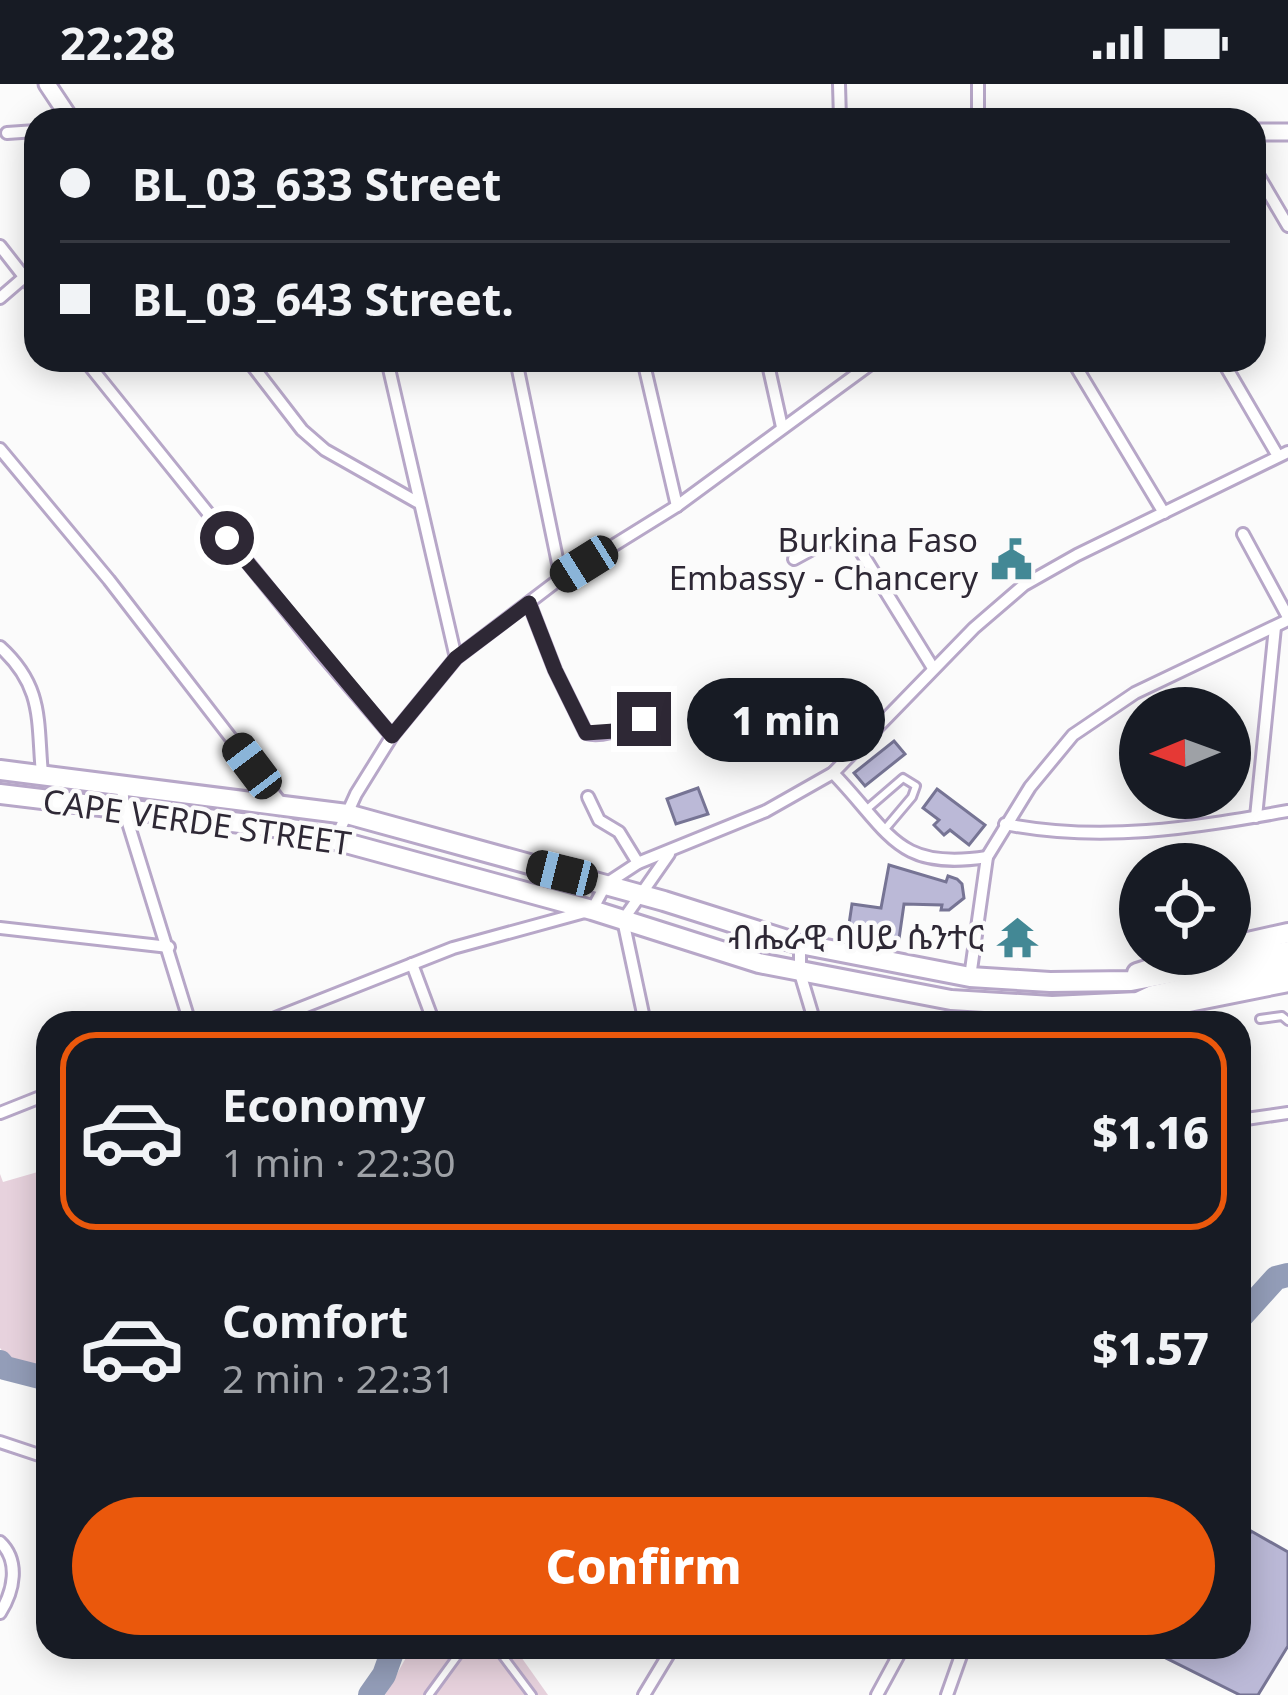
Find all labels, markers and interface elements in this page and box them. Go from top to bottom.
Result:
text: 22:28 [60,12,176,73]
text: BL_03_633 Street [132,153,501,214]
text: BL_03_643 Street. [132,268,514,329]
route start [200,511,254,565]
place label: Burkina Faso Embassy - Chancery [669,517,978,600]
car [544,530,624,598]
public building icon: Burkina Faso Embassy - Chancery [989,536,1035,582]
callout: 1 min [686,677,884,761]
north arrow [1119,687,1251,819]
map controls [1119,687,1251,975]
route end [617,692,671,746]
text: 1 min [732,693,840,746]
car [216,726,288,806]
street label: CAPE VERDE STREET [40,778,354,865]
button: locate [1119,843,1251,975]
car [523,847,601,899]
place label: ብሔራዊ ባሀይ ሴንተር [728,914,984,959]
temple icon: ብሔራዊ ባሀይ ሴንተር [995,914,1041,960]
text: Economy [222,1074,426,1135]
icon: car [78,1077,186,1185]
text: $1.16 [1092,1101,1209,1162]
text: 1 min · 22:30 [222,1135,456,1188]
text: Comfort [222,1290,408,1351]
icon: car [78,1293,186,1401]
text: $1.57 [1092,1317,1209,1378]
text: 2 min · 22:31 [222,1351,456,1404]
button: Confirm [72,1497,1215,1635]

